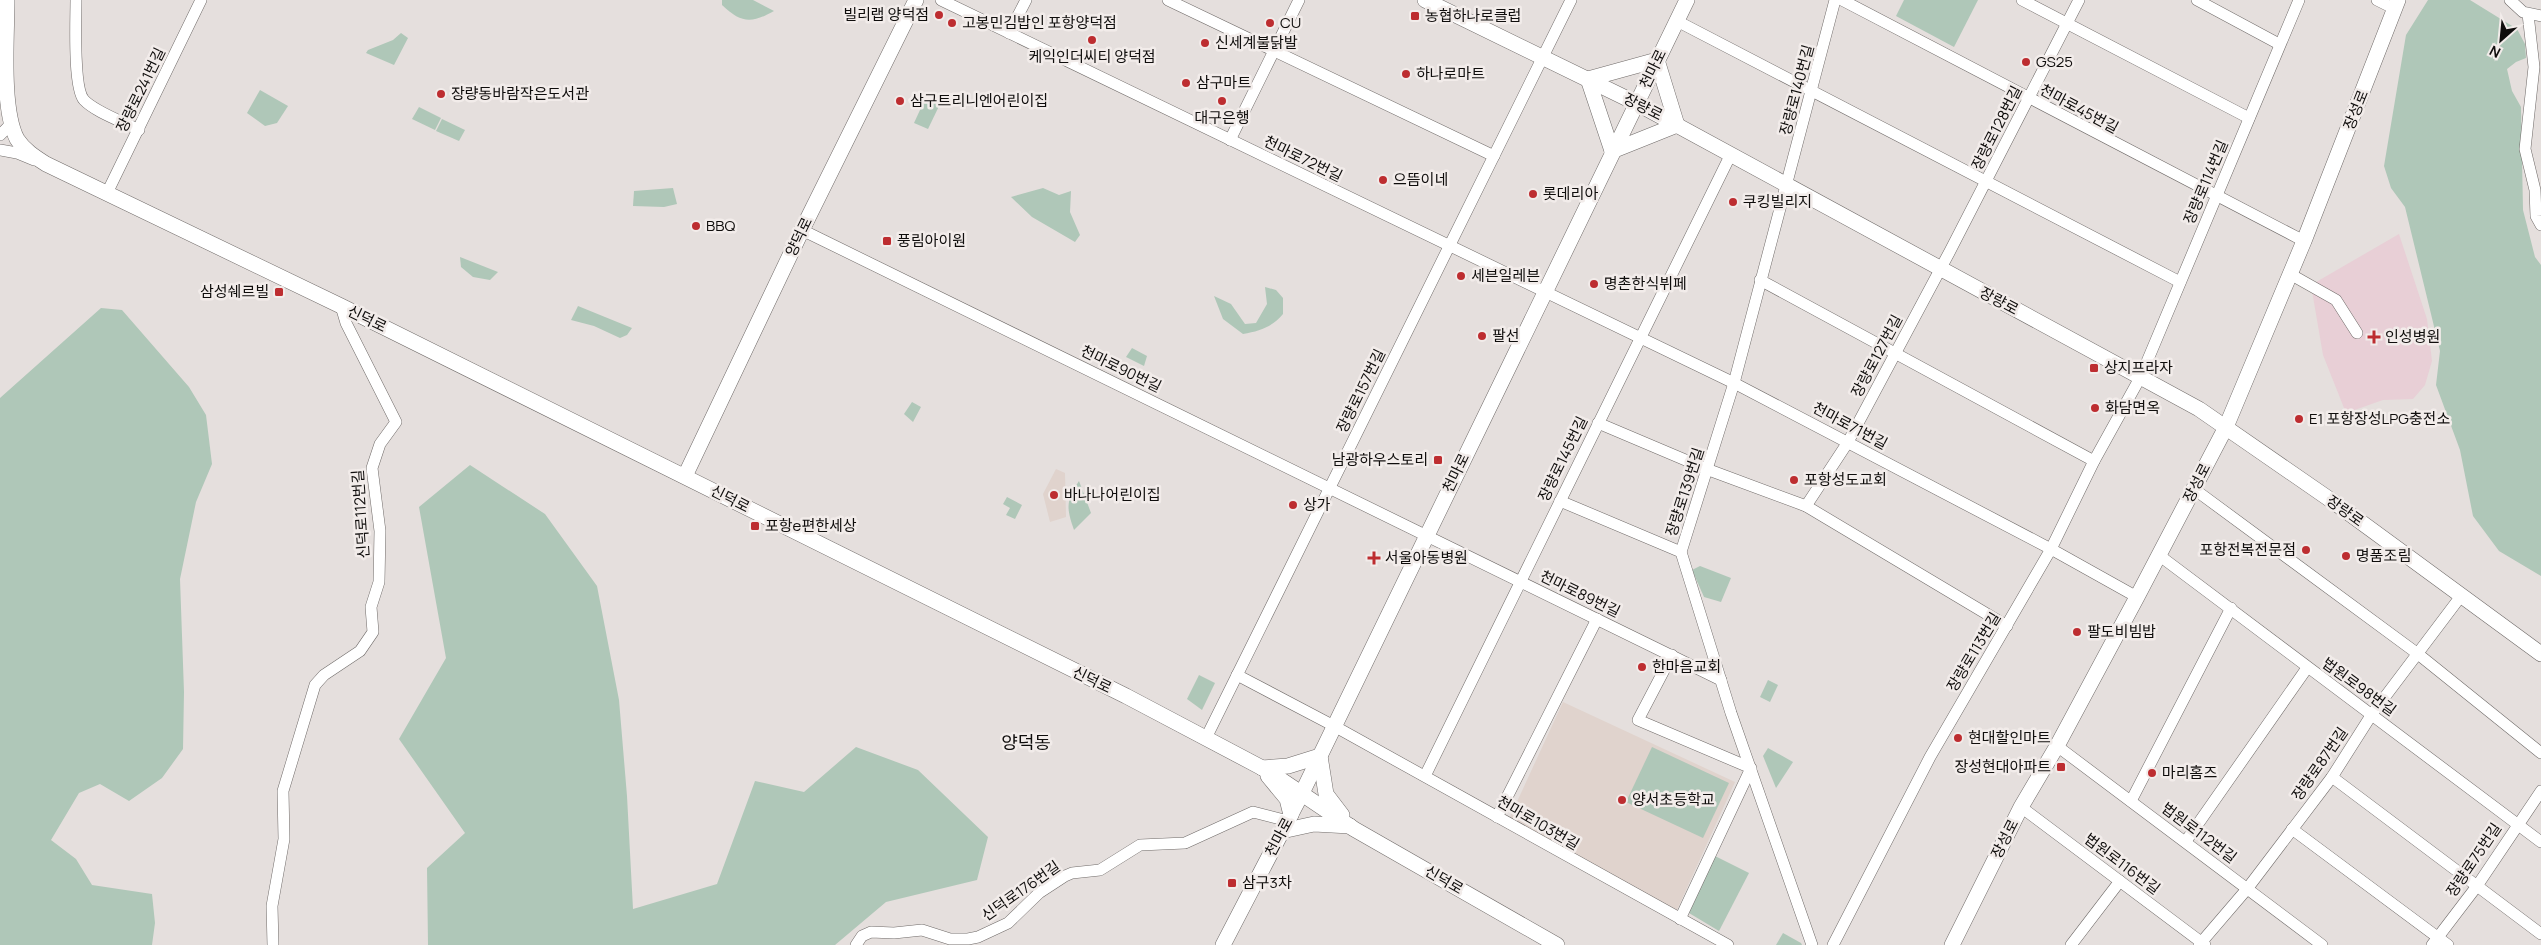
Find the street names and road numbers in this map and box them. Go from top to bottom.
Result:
street label: 장량로140번길 [1774,42,1819,137]
street label: 장량로241번길 [111,44,170,136]
street label: 천마로 [1634,46,1671,92]
street label: 천마로45번길 [2036,79,2122,138]
street label: 장량로128번길 [1966,82,2027,174]
street label: 장성로 [2338,87,2373,133]
street label: 장량로 [1620,88,1666,125]
street label: 천마로72번길 [1260,130,1346,187]
street label: 장량로114번길 [2178,136,2233,227]
street label: 양덕로 [780,214,817,260]
street label: 장량로 [1976,282,2022,320]
street label: 신덕로 [344,300,390,337]
street label: 장량로127번길 [1846,311,1907,401]
street label: 천마로90번길 [1077,340,1165,397]
street label: 장량로157번길 [1331,345,1390,436]
street label: 천마로71번길 [1809,397,1892,454]
street label: 장량로145번길 [1533,413,1592,505]
street label: 장량로139번길 [1660,445,1709,539]
street label: 천마로 [1437,450,1474,496]
street label: 장성로 [2178,460,2215,506]
street label: 신덕로112번길 [347,469,374,559]
street label: 신덕로 [707,480,753,517]
street label: 장량로 [2322,490,2368,531]
street label: 천마로89번길 [1537,565,1624,622]
street label: 장량로113번길 [1942,608,2005,695]
street label: 법원로98번길 [2318,653,2401,721]
street label: 신덕로 [1069,661,1115,698]
street label: 장량로87번길 [2287,723,2353,805]
street label: 천마로103번길 [1493,790,1583,855]
street label: 법원로112번길 [2157,797,2241,868]
street label: 천마로 [1260,814,1298,860]
street label: 장성로 [1986,816,2023,862]
street label: 장량로75번길 [2441,819,2506,901]
street label: 법원로116번길 [2080,828,2165,899]
street label: 신덕로176번길 [977,856,1064,925]
street label: 신덕로 [1421,860,1467,899]

